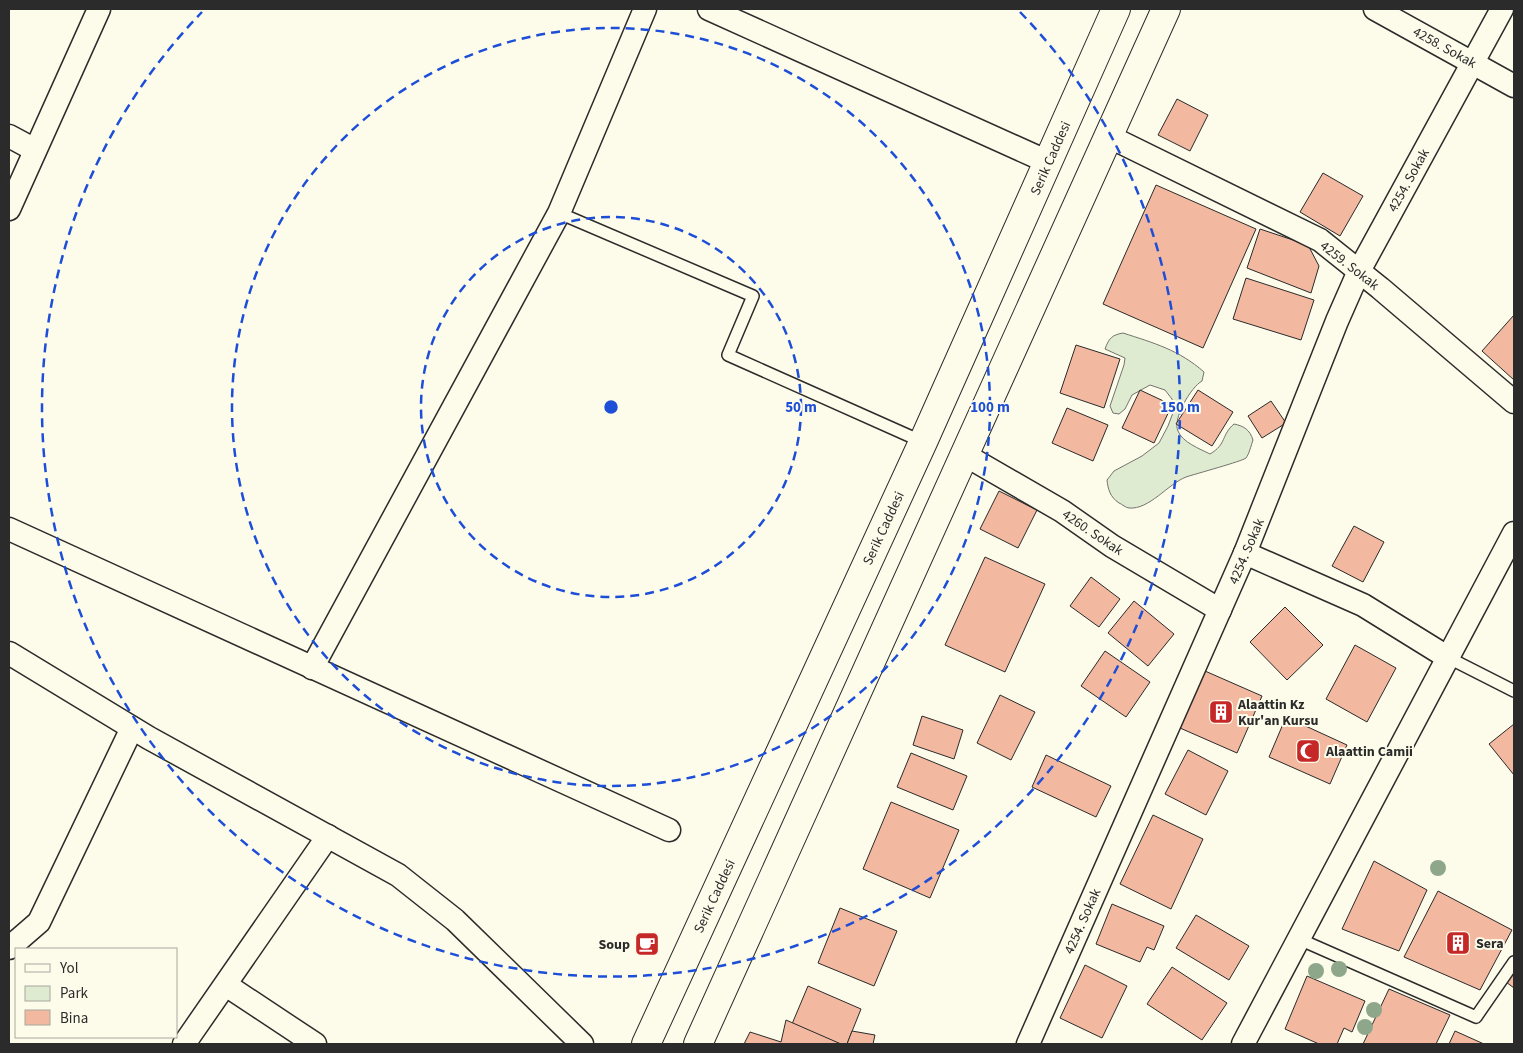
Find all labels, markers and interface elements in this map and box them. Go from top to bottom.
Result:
street label: 4258. Sokak [1409,22,1480,74]
street label: Serik Caddesi [1026,118,1076,199]
street label: 4254. Sokak [1383,145,1435,216]
street label: 4259. Sokak [1316,236,1383,295]
text: 50 m [785,397,817,418]
text: 100 m [970,397,1010,418]
text: 150 m [1160,397,1200,418]
centre of rings [602,398,620,416]
street label: Serik Caddesi [858,488,910,569]
street label: 4260. Sokak [1058,505,1127,561]
street label: 4254. Sokak [1224,515,1270,588]
place label: Alaattin Kz Kur'an Kursu [1237,695,1318,731]
building icon: Alaattin Kz Kur'an Kursu [1208,699,1234,725]
mosque icon: Alaattin Camii [1295,738,1321,764]
place label: Alaattin Camii [1325,742,1413,762]
street label: Serik Caddesi [689,856,741,937]
street label: 4254. Sokak [1060,885,1106,957]
building icon: Sera [1445,930,1471,956]
cafe icon: Soup [634,931,660,957]
place label: Sera [1476,934,1504,954]
place label: Soup [598,935,630,955]
legend [15,948,178,1038]
text: Yol [59,958,79,979]
text: Park [60,983,89,1004]
text: Bina [60,1008,88,1029]

